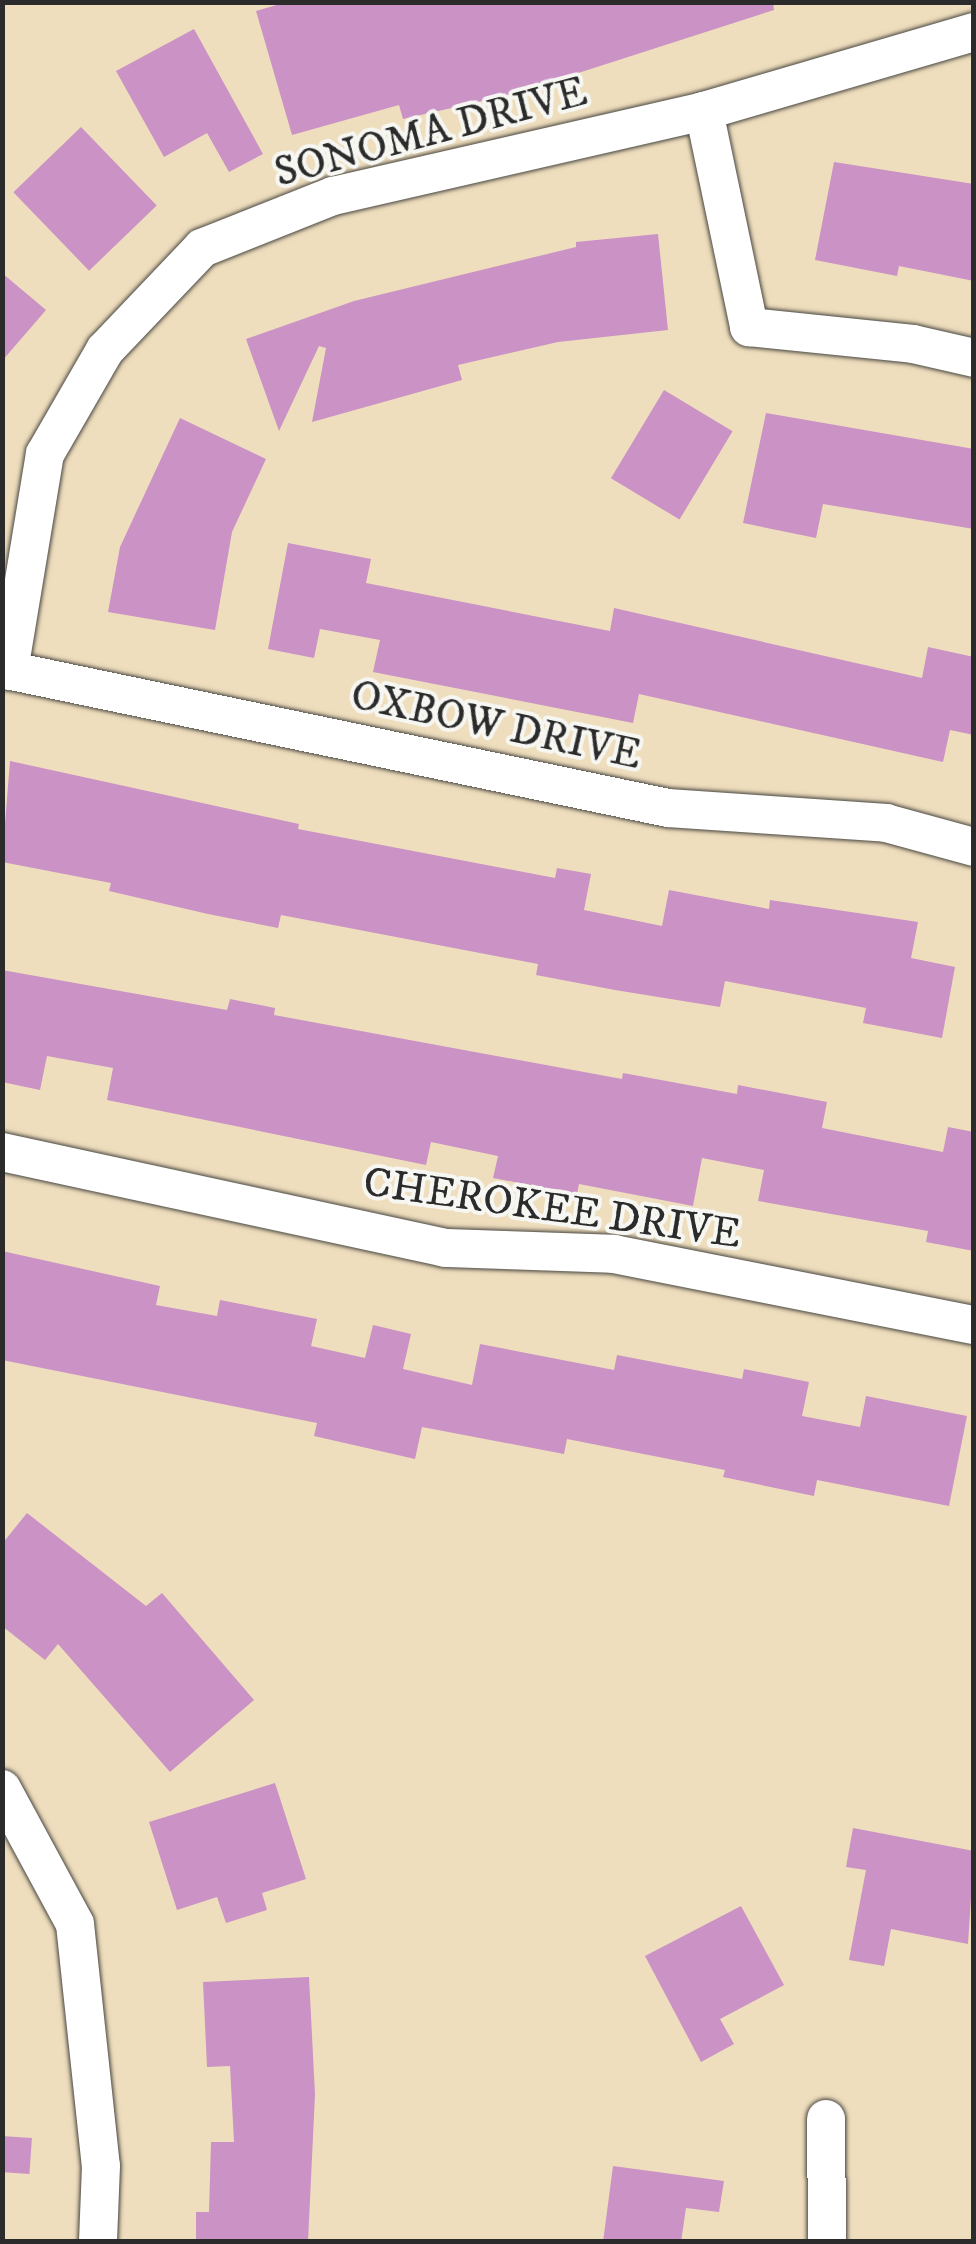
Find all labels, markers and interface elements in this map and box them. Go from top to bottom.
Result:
street label: SONOMA DRIVE [269,67,593,199]
street label: OXBOW DRIVE [346,671,646,781]
street label: CHEROKEE DRIVE [360,1158,744,1260]

